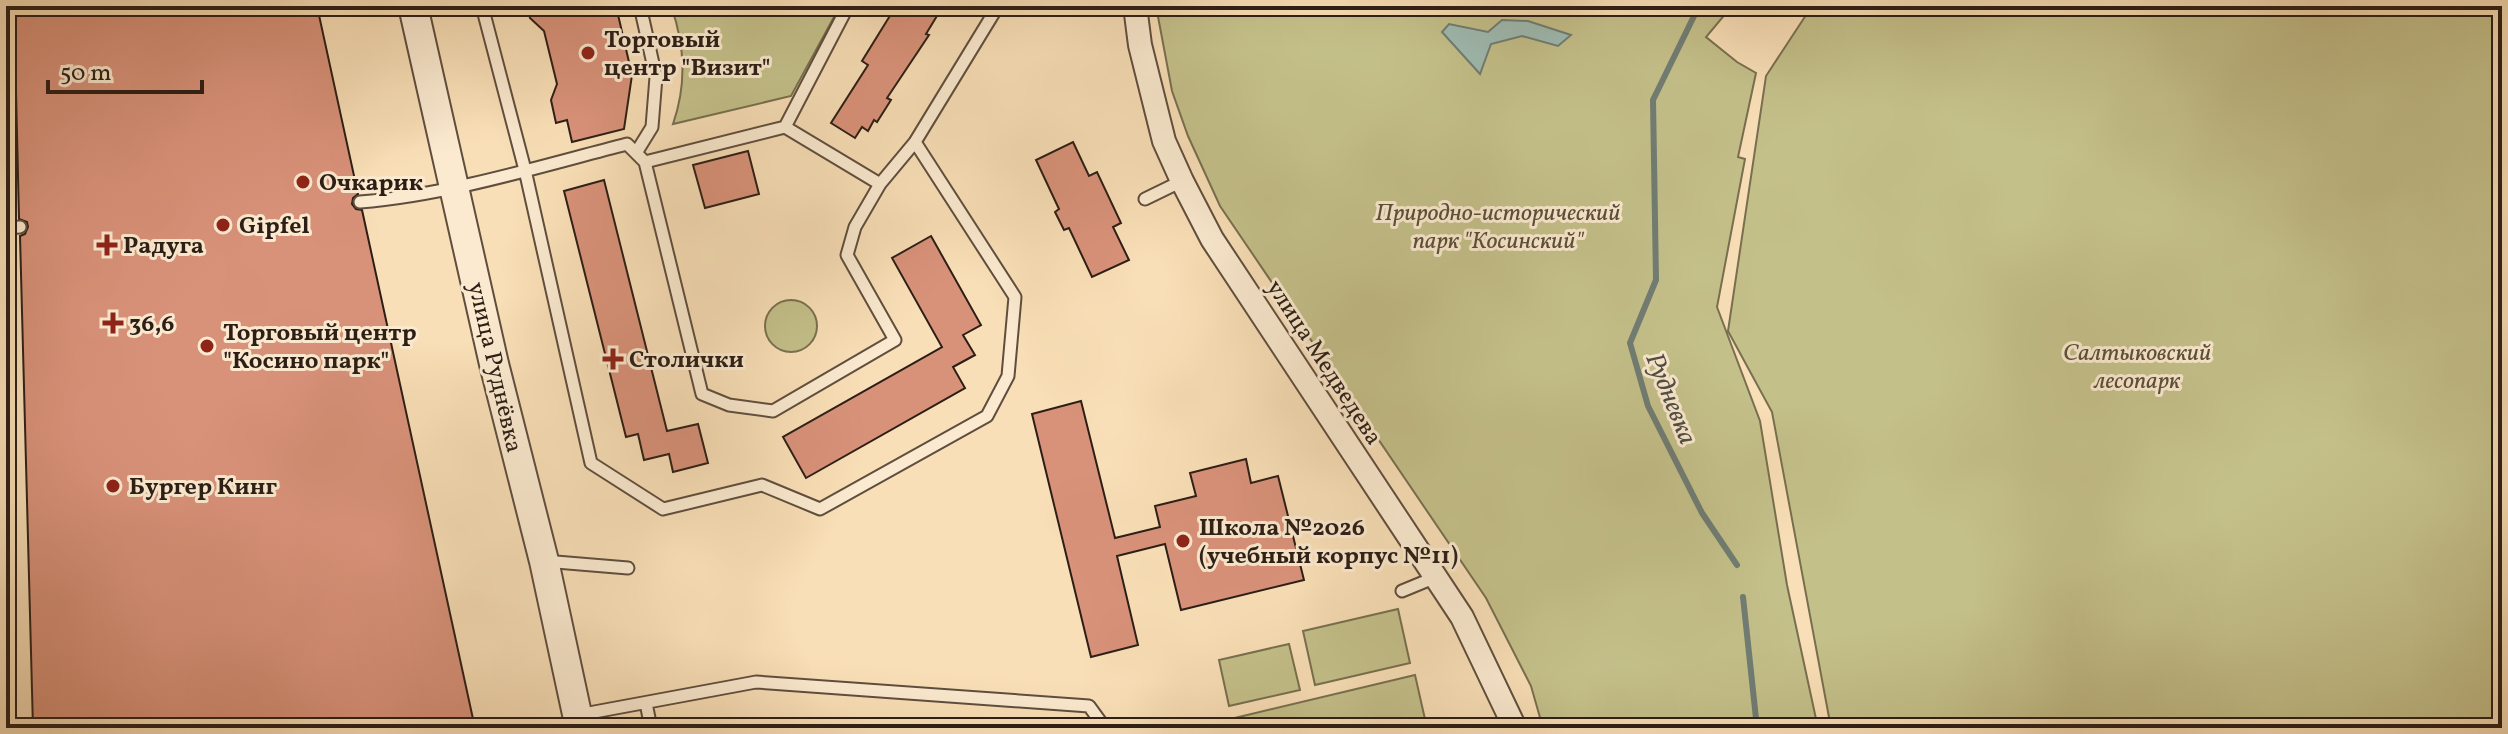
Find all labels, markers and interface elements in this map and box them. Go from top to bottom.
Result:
place label: Торговый центр "Визит" [604,24,771,86]
scale bar [48,44,202,94]
marker: Торговый центр "Визит" [579,44,597,62]
text: 50 m [60,57,112,91]
place label: Очкарик [319,167,423,201]
marker: Очкарик [294,173,312,191]
park label: Природно-исторический парк "Косинский" [1376,197,1620,259]
place label: Gipfel [239,210,310,244]
marker: Gipfel [214,216,232,234]
place label: Радуга [123,230,204,264]
marker: Радуга [98,236,116,254]
street label: улица Медведева [1257,274,1390,452]
street label: улица Руднёвка [458,279,530,456]
place label: 36,6 [129,308,175,342]
marker: 36,6 [104,314,122,332]
place label: Торговый центр "Косино парк" [223,317,417,379]
marker: Торговый центр "Косино парк" [198,337,216,355]
park label: Салтыковский лесопарк [2063,337,2211,399]
place label: Столички [629,344,744,378]
water label: Рудневка [1635,348,1705,450]
marker: Столички [604,350,622,368]
place label: Бургер Кинг [129,471,277,505]
marker: Бургер Кинг [104,477,122,495]
place label: Школа №2026 (учебный корпус №11) [1199,512,1458,574]
marker: Школа №2026 (учебный корпус №11) [1174,532,1192,550]

